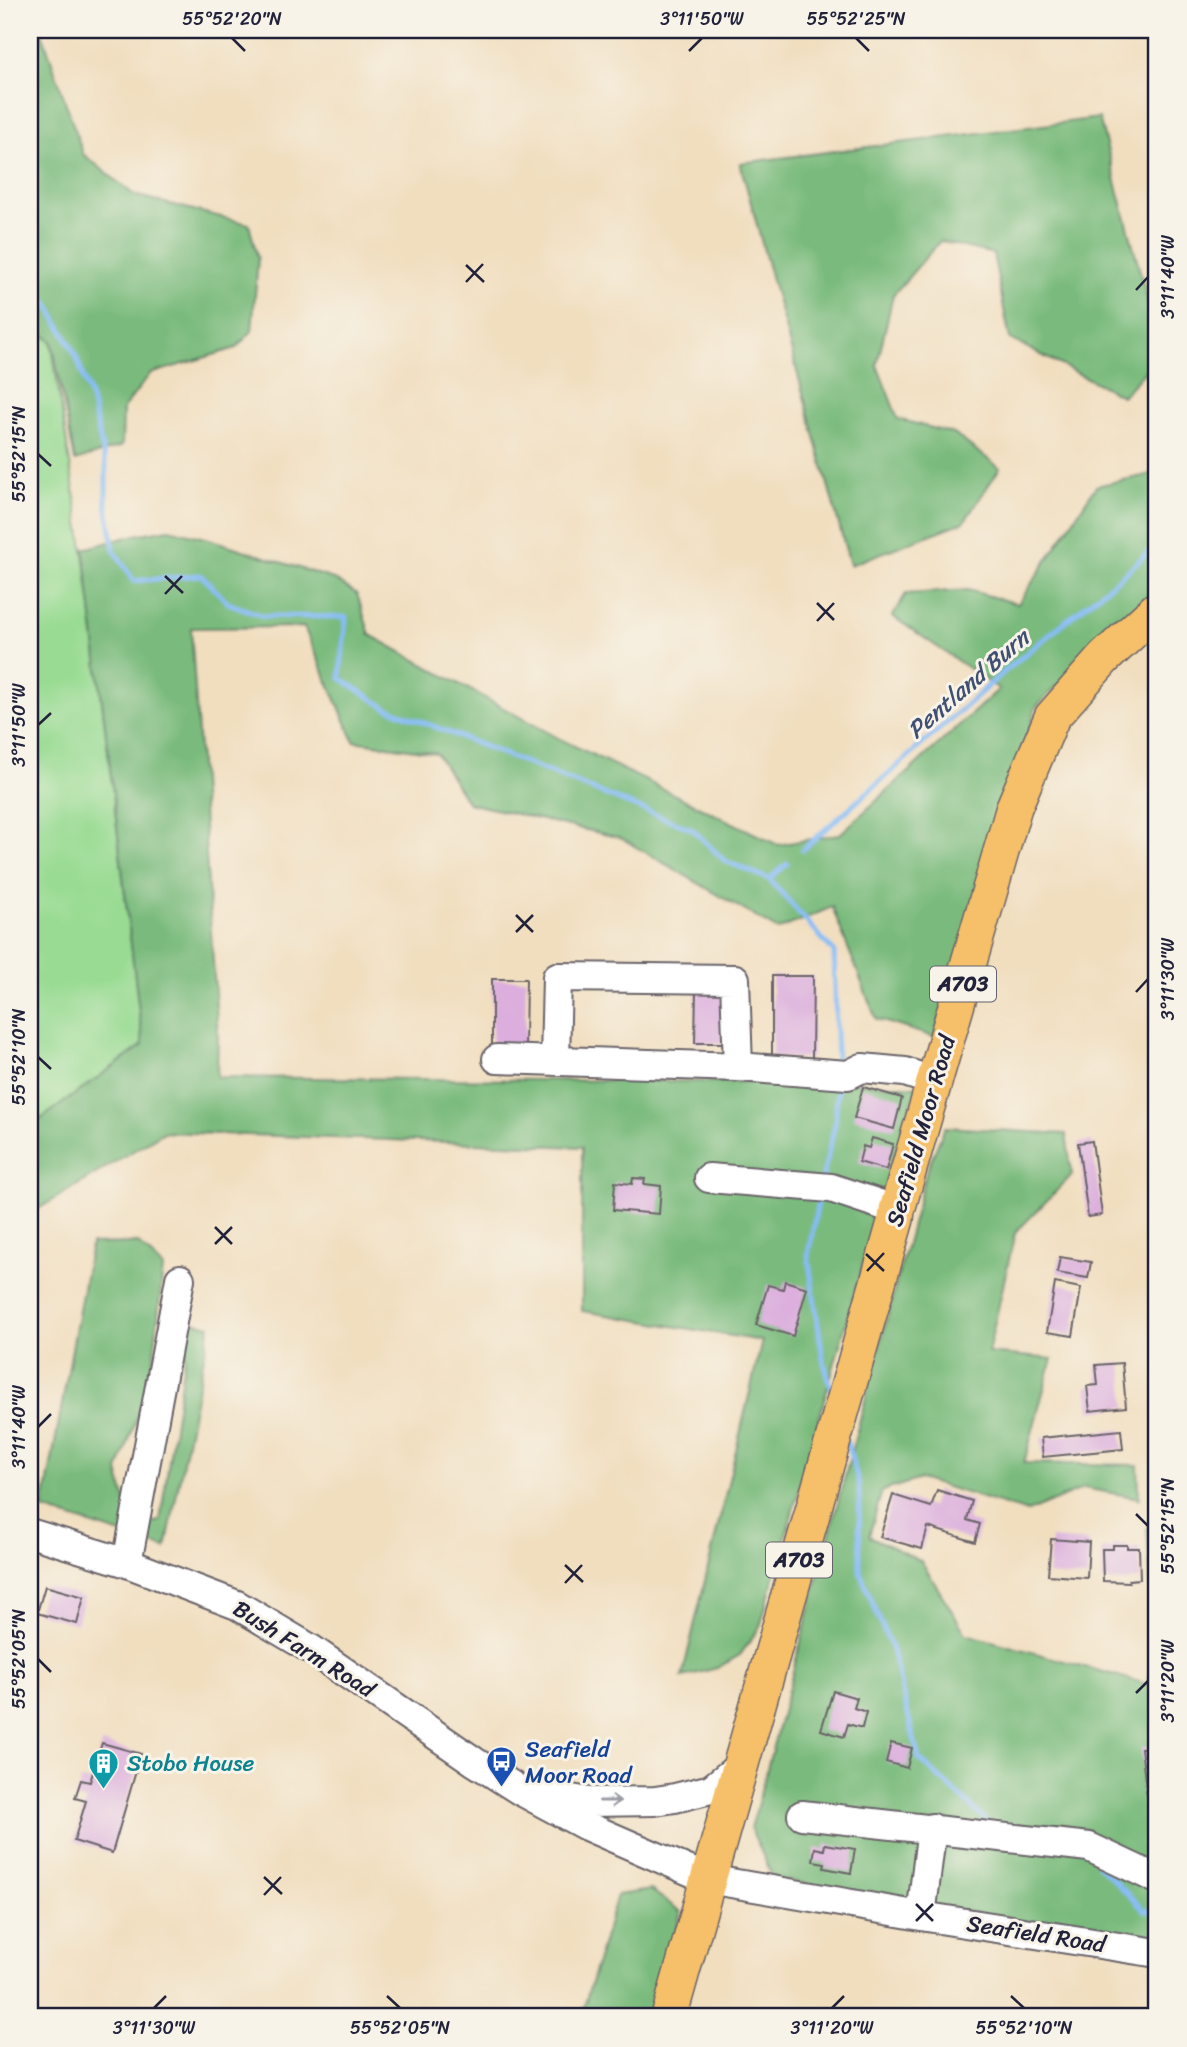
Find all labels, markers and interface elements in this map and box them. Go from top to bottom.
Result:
text: 55°52'20"N [182,3,282,35]
text: 3°11'50"W [660,3,745,35]
text: 55°52'25"N [806,3,906,35]
text: 3°11'40"W [1152,234,1184,319]
text: 55°52'15"N [3,405,35,502]
water label: Pentland Burn [897,616,1041,750]
text: 3°11'50"W [3,682,35,767]
text: 3°11'30"W [1152,937,1184,1020]
road number: A703 [930,967,996,1002]
text: 55°52'10"N [3,1008,35,1105]
street label: Seafield Moor Road [874,1029,968,1231]
text: 3°11'40"W [3,1384,35,1469]
text: 55°52'15"N [1152,1477,1184,1574]
road number: A703 [766,1542,832,1578]
street label: Bush Farm Road [225,1589,385,1710]
text: 55°52'05"N [3,1608,35,1709]
text: 3°11'20"W [1152,1638,1184,1722]
place label: Seafield Moor Road [525,1729,633,1796]
place label: Stobo House [127,1743,255,1784]
bus stop icon: Seafield Moor Road [485,1745,519,1789]
building icon: Stobo House [87,1746,121,1790]
one-way arrow [599,1795,622,1808]
street label: Seafield Road [964,1903,1110,1965]
text: 3°11'30"W [113,2012,196,2044]
text: 55°52'05"N [350,2012,451,2044]
text: 3°11'20"W [791,2012,875,2044]
text: 55°52'10"N [976,2012,1073,2044]

